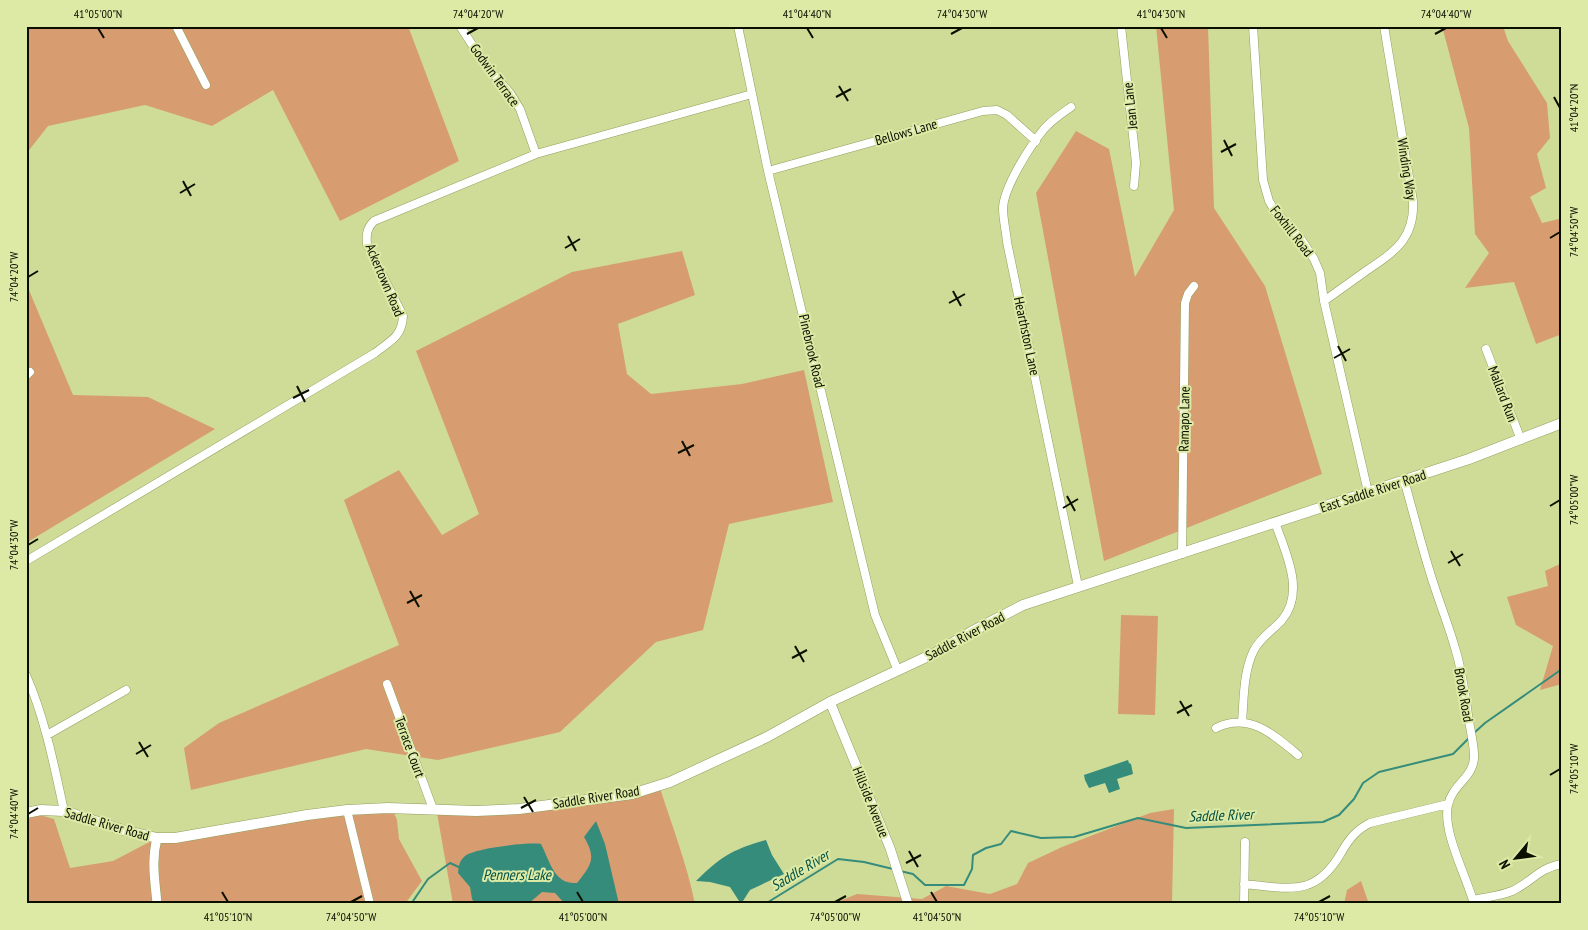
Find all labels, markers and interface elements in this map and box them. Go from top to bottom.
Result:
text: 41°05'00"N [74,6,122,21]
text: 74°04'20"W [453,6,503,21]
text: 41°04'40"N [783,6,831,21]
text: 74°04'30"W [937,6,987,21]
text: 41°04'30"N [1137,6,1185,21]
text: 74°04'40"W [1421,6,1471,21]
street label: Godwin Terrace [466,40,524,110]
street label: Jean Lane [1119,81,1142,131]
text: 41°04'20"N [1566,84,1581,132]
street label: Bellows Lane [873,114,939,149]
street label: Winding Way [1393,137,1421,202]
street label: Foxhill Road [1266,202,1318,260]
text: 74°04'50"W [1566,207,1581,257]
street label: Ackertown Road [362,241,408,319]
text: 74°04'20"W [6,252,21,302]
street label: Hearthston Lane [1010,295,1044,377]
street label: Pinebrook Road [795,312,829,390]
street label: Mallard Run [1484,363,1522,425]
street label: Ramapo Lane [1174,386,1194,452]
street label: East Saddle River Road [1318,465,1428,517]
text: 74°05'00"W [1566,475,1581,525]
text: 74°04'30"W [6,520,21,570]
street label: Saddle River Road [922,608,1008,664]
street label: Brook Road [1450,667,1478,723]
street label: Terrace Court [391,714,429,780]
text: 74°05'10"W [1566,744,1581,794]
street label: Hillside Avenue [849,764,893,840]
street label: Saddle River Road [551,781,641,813]
text: 74°04'40"W [6,789,21,839]
street label: Saddle River Road [63,803,151,845]
water label: Saddle River [1188,804,1256,826]
north arrow [1490,832,1540,882]
water label: Saddle River [767,844,834,895]
text: N [1495,857,1514,872]
water label: Penners Lake [483,865,552,884]
text: 41°05'10"N [204,909,252,924]
text: 74°04'50"W [326,909,376,924]
text: 41°05'00"N [559,909,607,924]
text: 74°05'00"W [810,909,860,924]
text: 41°04'50"N [913,909,961,924]
text: 74°05'10"W [1294,909,1344,924]

